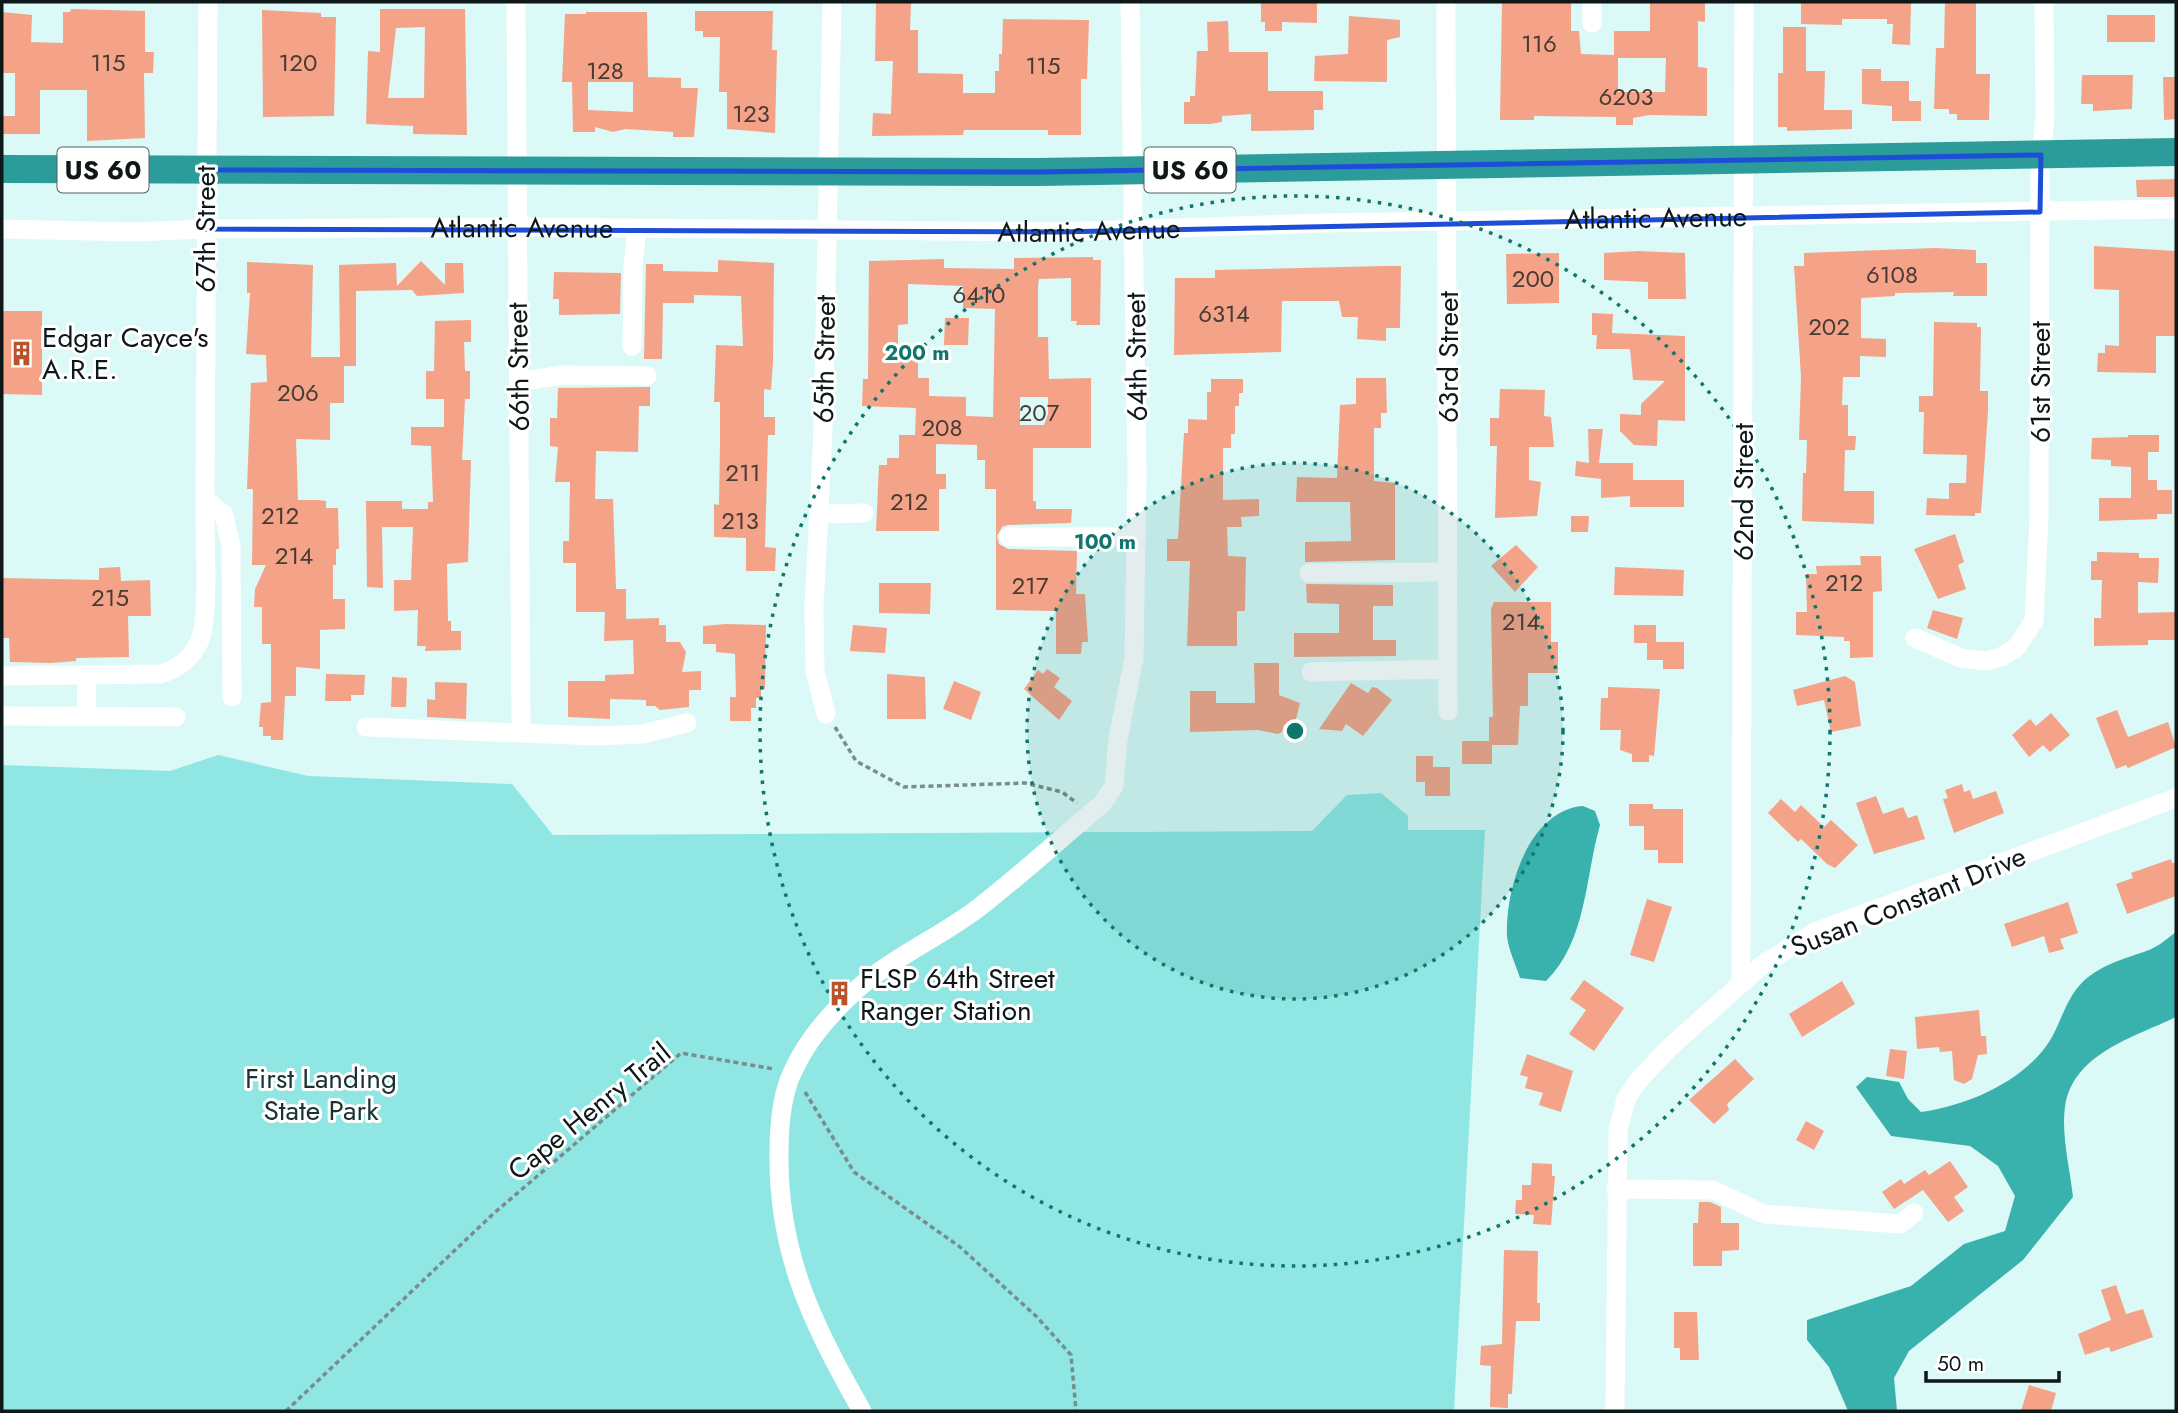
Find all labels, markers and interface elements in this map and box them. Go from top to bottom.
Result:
house number: 116 [1521,26,1557,61]
house number: 115 [90,45,126,80]
house number: 120 [279,45,317,80]
house number: 115 [1025,48,1061,83]
house number: 128 [586,53,624,88]
house number: 6203 [1599,79,1653,114]
house number: 123 [732,96,770,131]
road number: US 60 [57,148,148,192]
road number: US 60 [1144,148,1236,192]
street label: 67th Street [185,165,226,293]
street label: Atlantic Avenue [1564,196,1747,240]
street label: Atlantic Avenue [430,207,614,249]
street label: Atlantic Avenue [997,208,1181,253]
house number: 6108 [1866,257,1918,292]
house number: 200 [1512,261,1554,296]
house number: 6410 [952,277,1006,312]
street label: 63rd Street [1428,291,1469,423]
street label: 64th Street [1115,292,1158,422]
street label: 65th Street [803,294,846,424]
house number: 6314 [1198,296,1250,331]
street label: 66th Street [497,302,540,432]
house number: 202 [1808,309,1850,344]
place label: Edgar Cayce's A.R.E. [42,317,209,390]
street label: 61st Street [2020,321,2061,443]
text: 200 m [884,338,950,368]
building icon: Edgar Cayce's A.R.E. [8,339,36,367]
house number: 206 [277,375,319,410]
house number: 207 [1019,395,1060,430]
house number: 208 [921,410,963,445]
street label: 62nd Street [1723,423,1764,561]
house number: 211 [725,455,761,490]
house number: 212 [890,484,928,519]
house number: 212 [261,498,299,533]
house number: 213 [721,503,759,538]
text: 100 m [1074,527,1136,557]
house number: 214 [275,538,313,573]
house number: 212 [1825,565,1863,600]
house number: 217 [1011,568,1049,603]
house number: 215 [91,580,129,615]
house number: 214 [1502,604,1540,639]
centre of rings [1283,719,1307,743]
street label: Susan Constant Drive [1784,836,2032,967]
place label: FLSP 64th Street Ranger Station [860,958,1055,1031]
building icon: FLSP 64th Street Ranger Station [826,980,854,1008]
street label: Cape Henry Trail [499,1033,680,1190]
park label: First Landing State Park [245,1058,397,1131]
scale bar [1926,1340,2059,1384]
text: 50 m [1937,1349,1984,1379]

